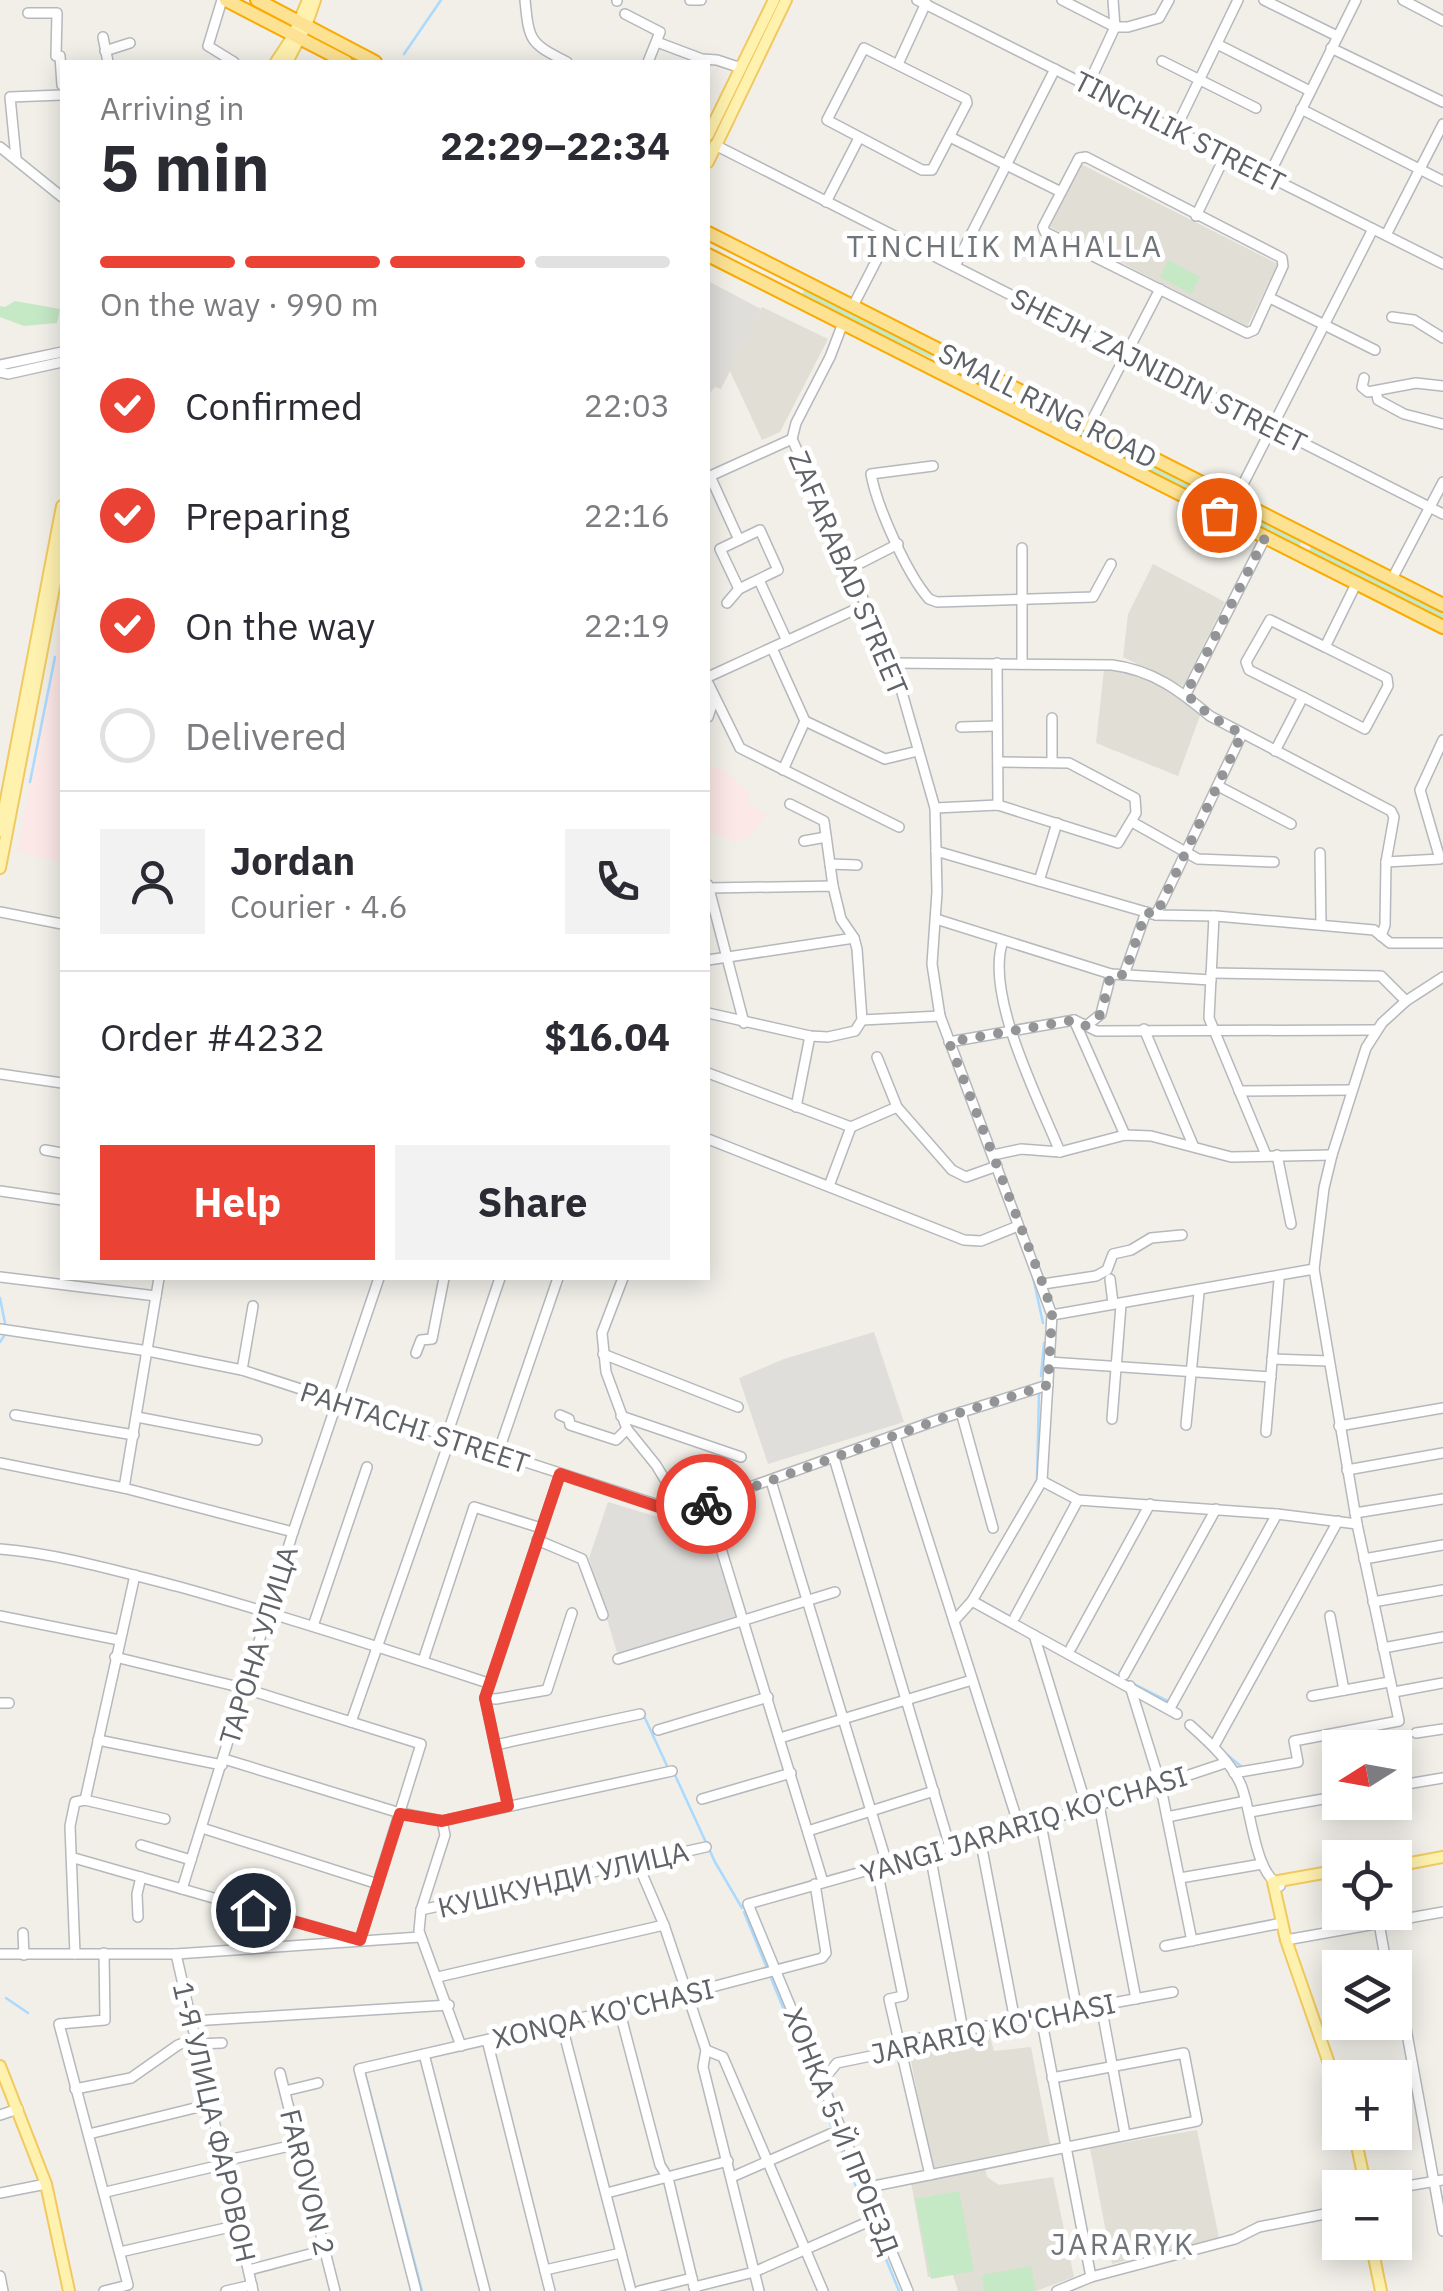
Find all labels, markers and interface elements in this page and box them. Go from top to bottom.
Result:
street label: TINCHLIK STREET [1068,62,1292,200]
text: Arriving in [100,87,245,129]
text: 22:29–22:34 [440,121,670,170]
text: 5 min [100,124,270,209]
district label: TINCHLIK MAHALLA [846,226,1164,265]
street label: SHEJH ZAJNIDIN STREET [1005,279,1313,461]
text: On the way · 990 m [100,283,379,325]
street label: SMALL RING ROAD [933,334,1163,476]
icon: check [100,378,155,433]
text: Confirmed [185,381,363,430]
text: 22:03 [584,384,670,426]
street label: ZAFARABAD STREET [781,445,917,701]
pin [1177,473,1262,558]
icon: check [100,488,155,543]
icon: bag [1192,488,1247,543]
text: Preparing [185,491,350,540]
text: 22:16 [584,494,670,536]
icon: check [100,598,155,653]
text: On the way [185,601,375,650]
text: 22:19 [584,604,670,646]
text: Delivered [185,711,347,760]
button: person [100,829,205,934]
button: phone [565,829,670,934]
text: Jordan [230,836,355,885]
text: Courier · 4.6 [230,885,408,927]
text: Order #4232 [100,1012,325,1061]
text: $16.04 [544,1012,670,1061]
button: Help [100,1145,375,1260]
button: Share [395,1145,670,1260]
street label: PAHTACHI STREET [296,1373,534,1481]
courier [656,1454,756,1554]
icon: bike [679,1477,734,1532]
street label: ТАРОНА УЛИЦА [210,1541,306,1749]
north arrow [1322,1730,1412,1820]
map controls [1322,1730,1412,2260]
street label: YANGI JARARIQ KO'CHASI [856,1757,1192,1891]
street label: КУШКУНДИ УЛИЦА [434,1832,692,1926]
button: locate [1322,1840,1412,1930]
pin [211,1868,296,1953]
icon: home [226,1883,281,1938]
button: layers [1322,1950,1412,2040]
street label: XONQA KO'CHASI [489,1970,717,2056]
street label: 1-Я УЛИЦА ФАРОВОН [165,1978,265,2266]
street label: JARARIQ KO'CHASI [867,1984,1119,2072]
street label: ХОНКА 5-Й ПРОЕЗД [776,2002,908,2260]
button: + [1322,2060,1412,2150]
street label: FAROVON 2 [272,2105,344,2259]
button: − [1322,2170,1412,2260]
district label: JARARYK [1050,2224,1196,2263]

